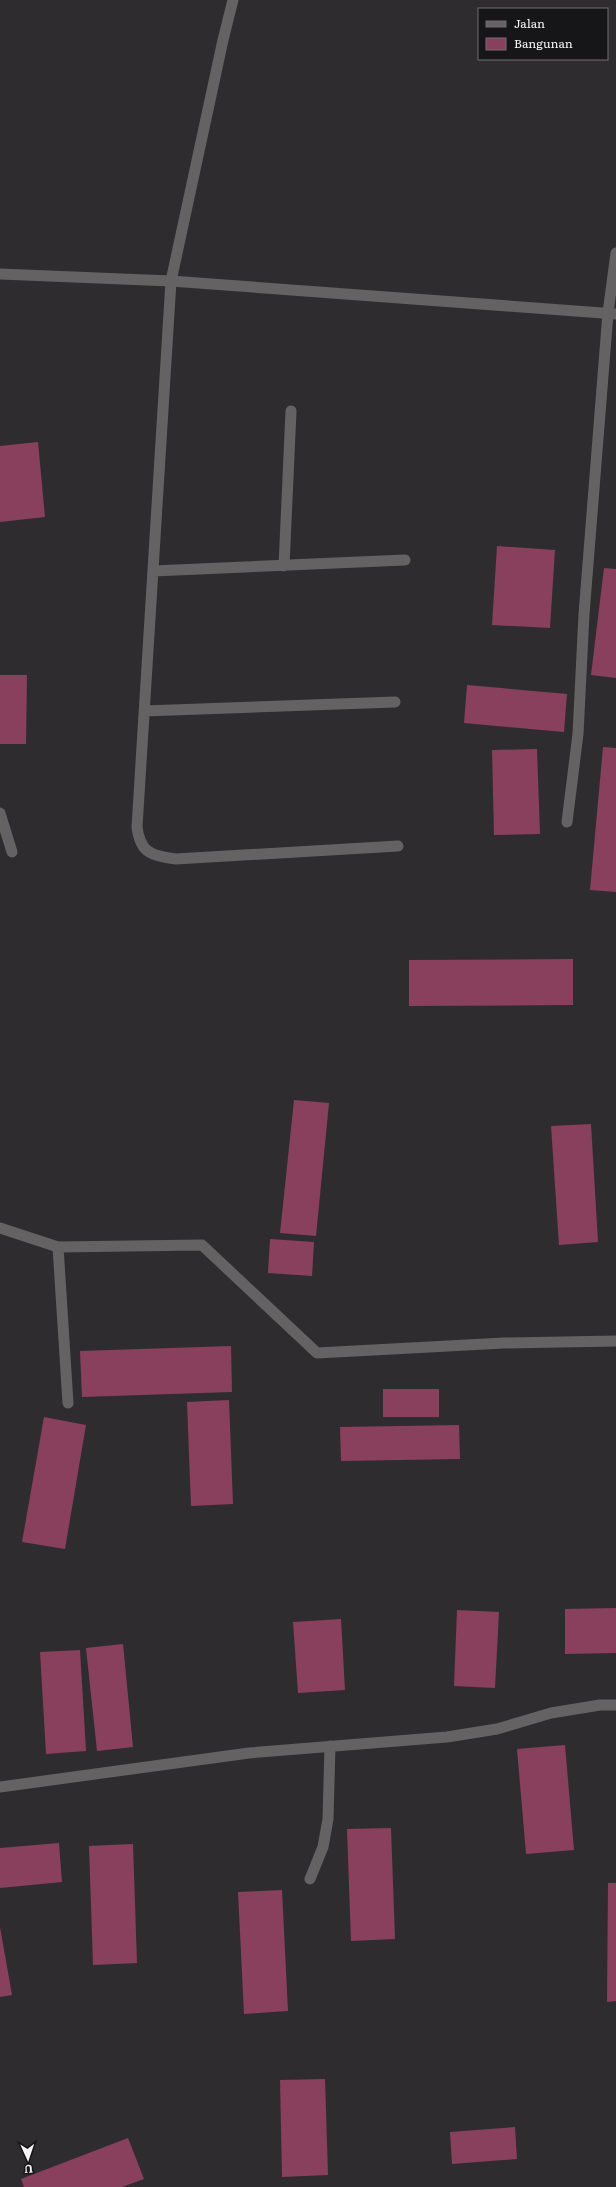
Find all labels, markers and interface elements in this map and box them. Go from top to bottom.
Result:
legend [478,8,608,60]
text: Jalan [514,14,545,32]
text: Bangunan [514,34,573,52]
north arrow [8,2139,48,2179]
text: U [23,2162,33,2178]

